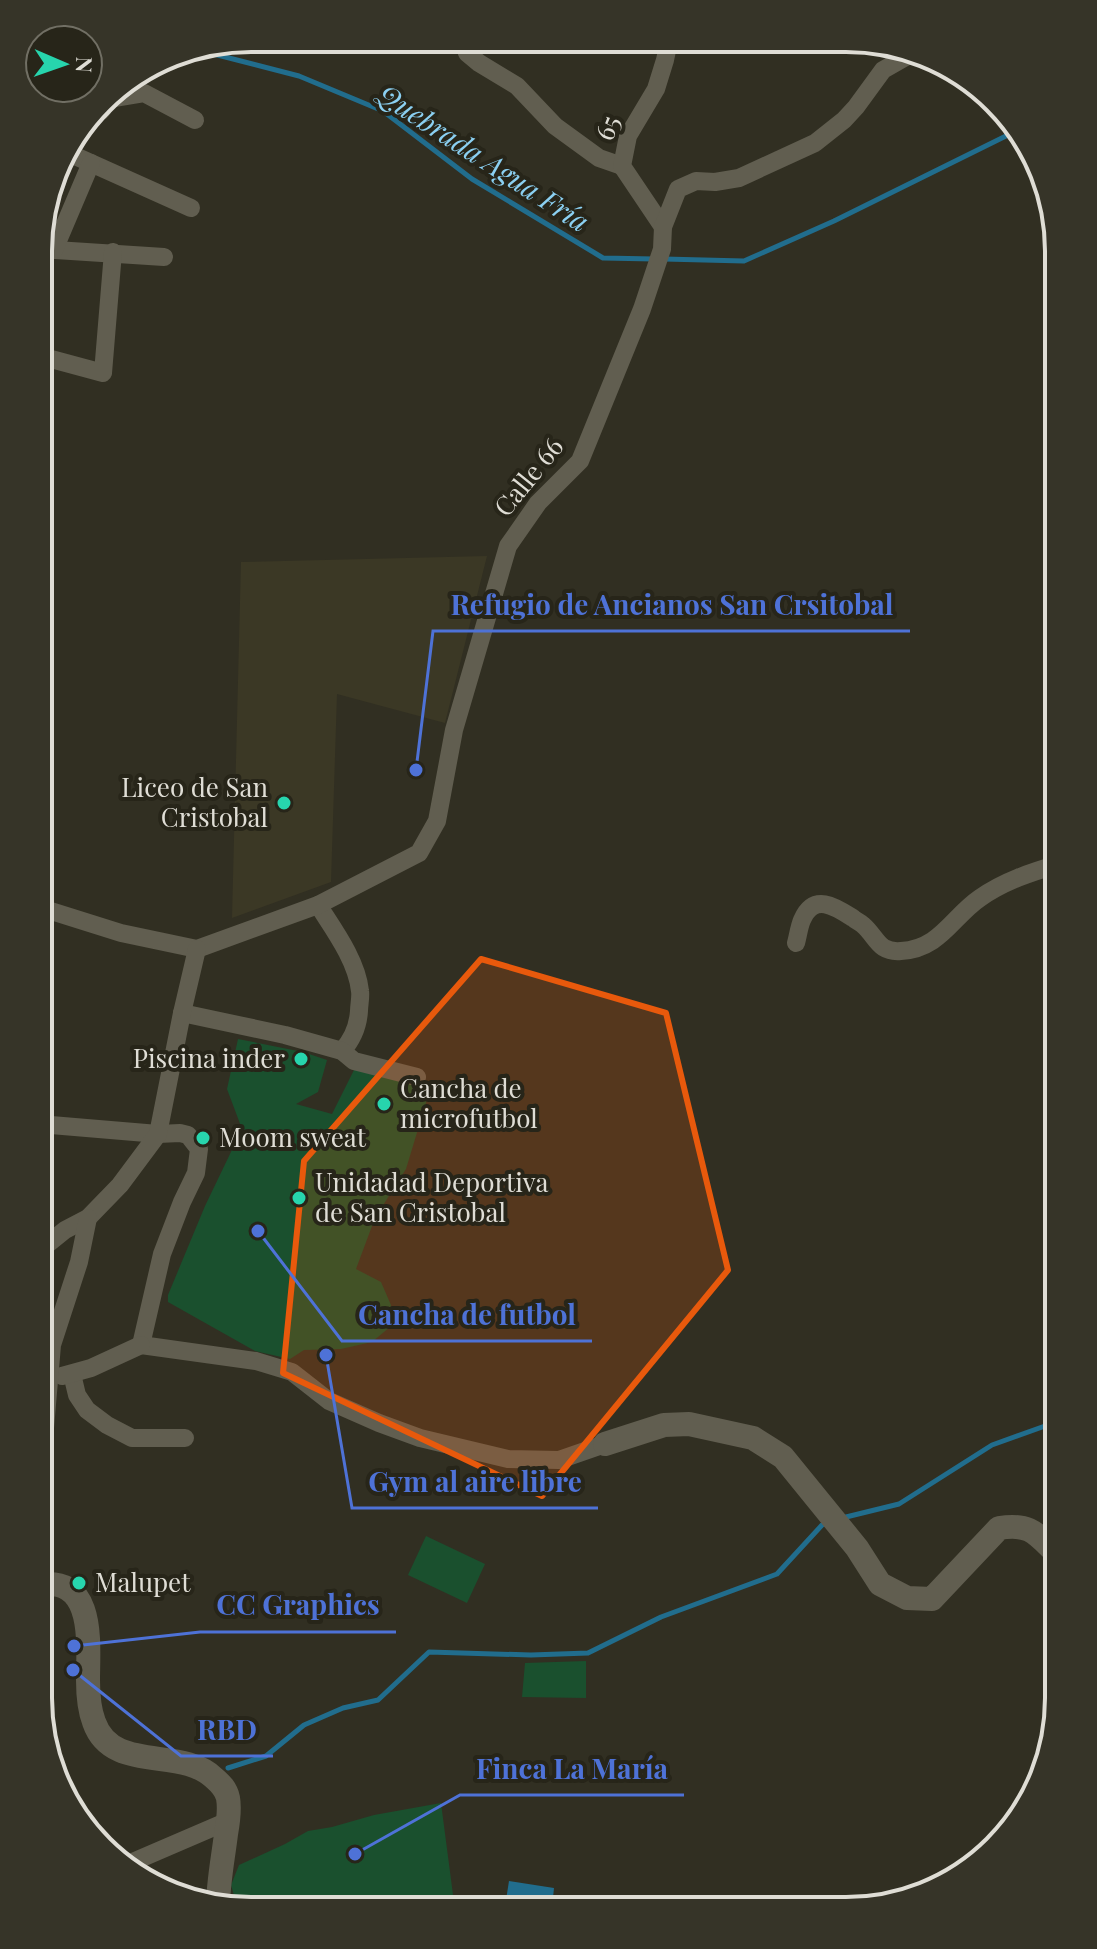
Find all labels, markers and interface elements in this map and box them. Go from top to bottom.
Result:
north arrow [24,24,104,104]
text: N [70,56,100,73]
water label: Quebrada Agua Fría [369,73,597,239]
street label: 65 [586,110,627,145]
street label: Calle 66 [485,429,570,523]
callout: Refugio de Ancianos San Crsitobal [433,579,910,631]
text: Refugio de Ancianos San Crsitobal [450,585,894,622]
place label: Liceo de San Cristobal [121,769,268,834]
marker: Liceo de San Cristobal [275,794,293,812]
place label: Piscina inder [133,1040,285,1075]
marker: Piscina inder [292,1050,310,1068]
place label: Cancha de microfutbol [400,1070,538,1135]
marker: Cancha de microfutbol [375,1095,393,1113]
place label: Moom sweat [219,1119,367,1154]
marker: Moom sweat [194,1129,212,1147]
place label: Unidadad Deportiva de San Cristobal [315,1164,548,1229]
marker: Unidadad Deportiva de San Cristobal [290,1189,308,1207]
callout: Cancha de futbol [342,1289,592,1341]
text: Cancha de futbol [358,1295,576,1332]
callout: Gym al aire libre [352,1456,598,1508]
text: Gym al aire libre [368,1462,582,1499]
place label: Malupet [95,1564,191,1599]
marker: Malupet [70,1574,88,1592]
callout: CC Graphics [200,1580,396,1632]
text: CC Graphics [216,1585,380,1622]
callout: RBD [181,1704,273,1756]
text: RBD [197,1710,257,1747]
callout: Finca La María [460,1743,684,1795]
text: Finca La María [476,1749,669,1786]

